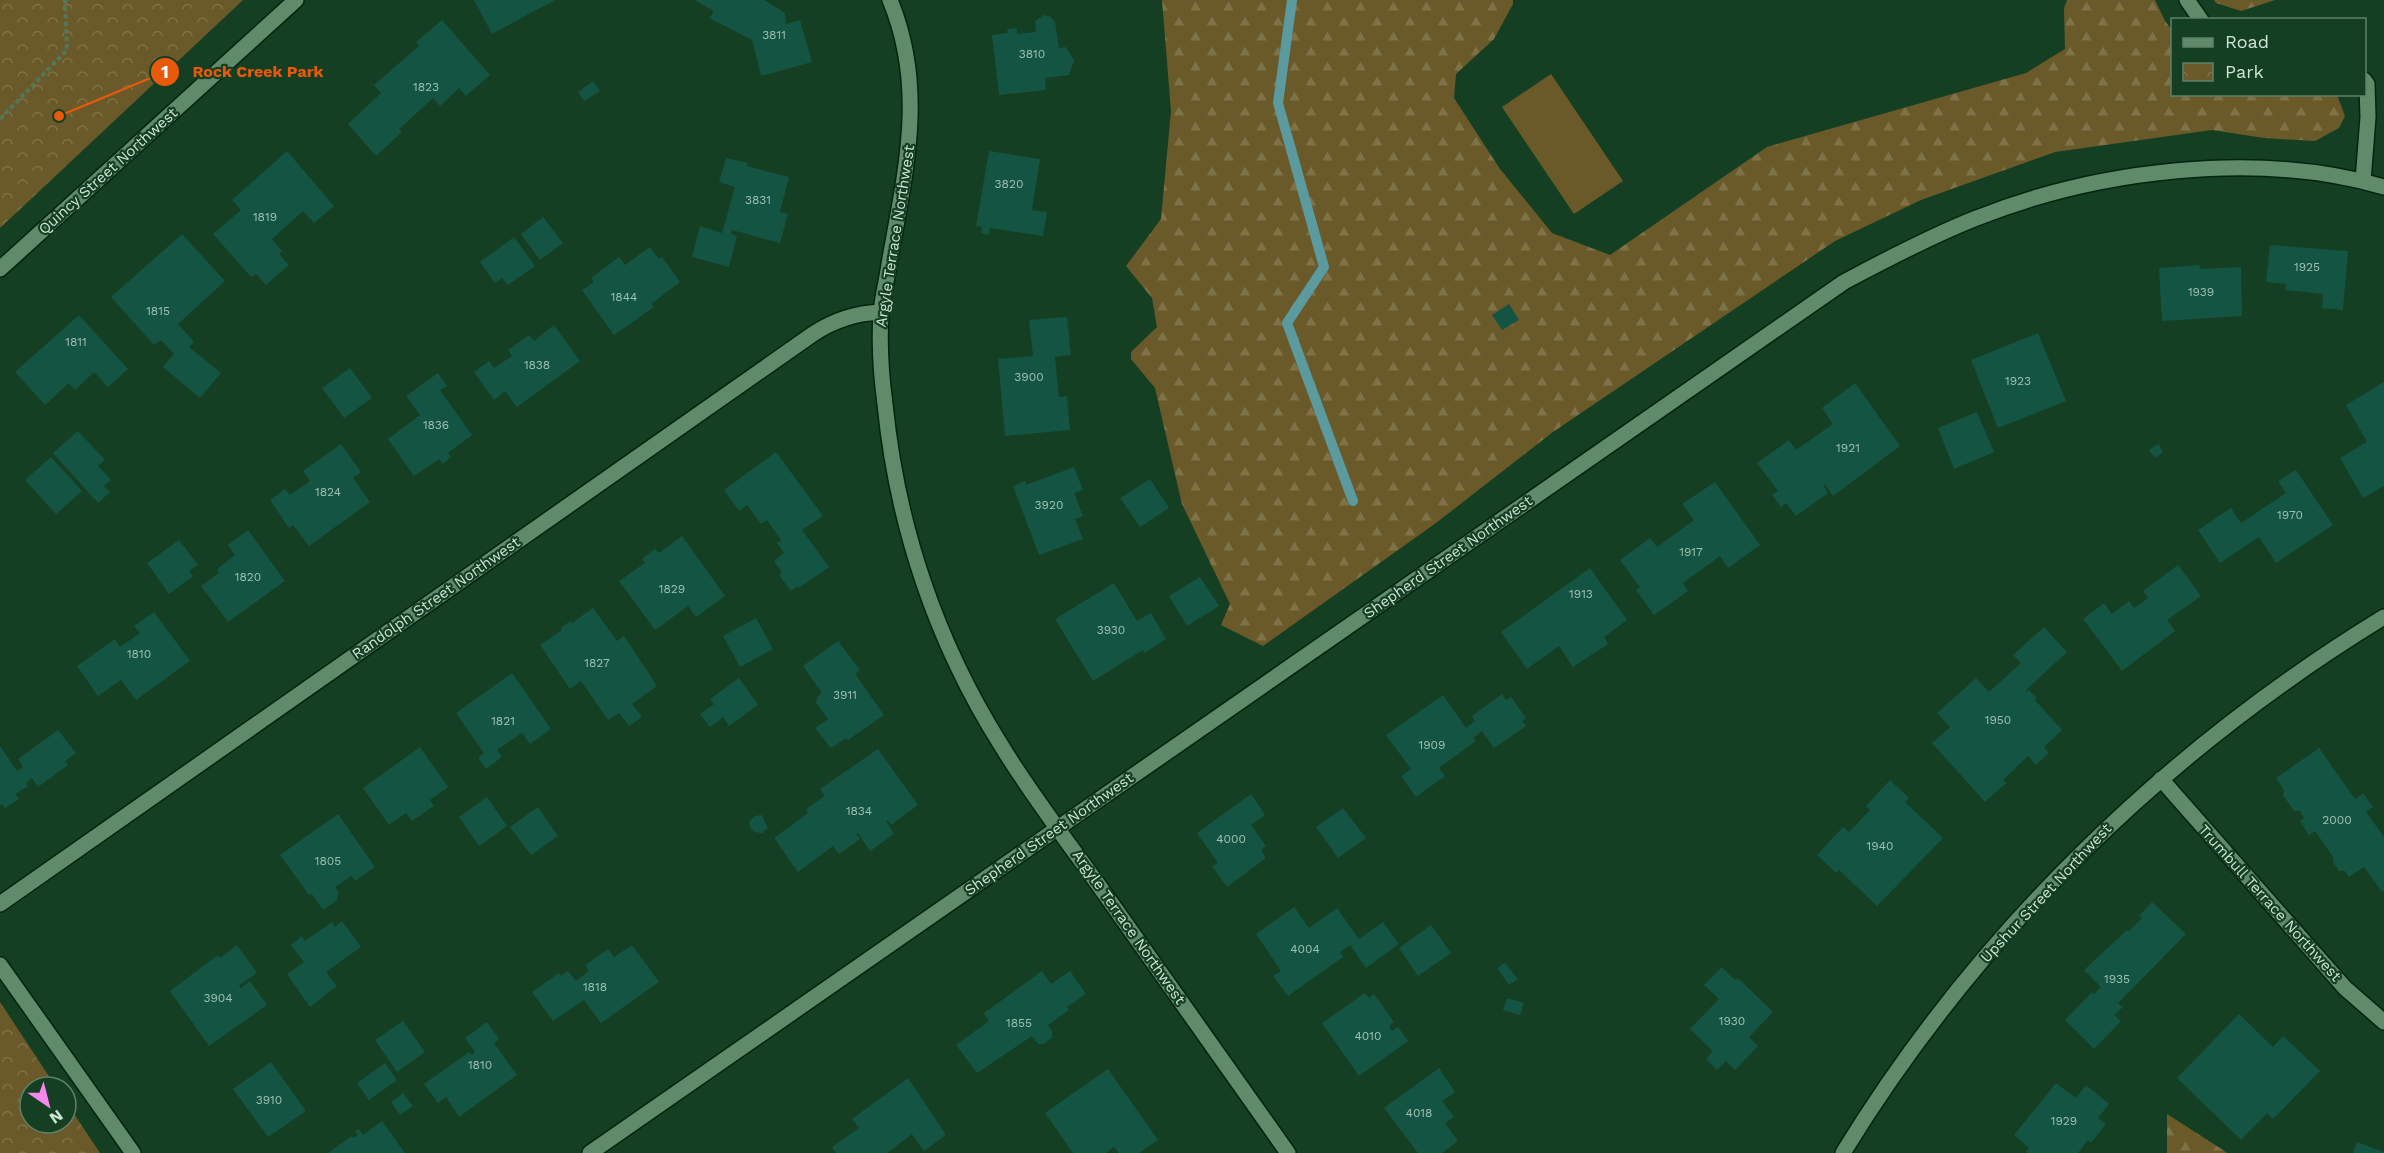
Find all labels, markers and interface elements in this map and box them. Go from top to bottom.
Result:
legend [2171,18,2366,96]
house number: 3811 [762,28,786,42]
text: Road [2225,31,2269,52]
house number: 3810 [1019,47,1045,61]
callout: Rock Creek Park [150,55,336,89]
text: 1 [161,61,169,82]
text: Park [2225,61,2264,82]
text: Rock Creek Park [192,62,324,81]
house number: 1823 [413,80,439,94]
street label: Quincy Street Northwest [35,103,182,238]
street label: Argyle Terrace Northwest [872,143,918,328]
house number: 3820 [995,177,1023,191]
house number: 3831 [745,193,771,207]
house number: 1819 [253,210,277,224]
house number: 1925 [2294,260,2320,274]
house number: 1939 [2188,285,2214,299]
house number: 1844 [611,290,637,304]
house number: 1815 [146,304,170,318]
house number: 1811 [65,335,87,349]
house number: 1838 [524,358,550,372]
house number: 3900 [1014,370,1044,384]
house number: 1923 [2005,374,2031,388]
house number: 1836 [423,418,449,432]
house number: 1921 [1836,441,1860,455]
house number: 1824 [315,485,341,499]
street label: Shepherd Street Northwest [1360,491,1536,622]
house number: 3920 [1035,498,1063,512]
house number: 1970 [2277,508,2303,522]
street label: Randolph Street Northwest [349,533,524,663]
house number: 1917 [1679,545,1703,559]
house number: 1820 [235,570,261,584]
house number: 1829 [659,582,685,596]
house number: 1913 [1569,587,1593,601]
house number: 3930 [1097,623,1125,637]
house number: 1810 [127,647,151,661]
house number: 1827 [584,656,610,670]
house number: 3911 [833,688,857,702]
house number: 1950 [1985,713,2011,727]
house number: 1821 [491,714,515,728]
house number: 1909 [1419,738,1445,752]
street label: Shepherd Street Northwest [961,768,1137,899]
house number: 1834 [846,804,872,818]
house number: 2000 [2322,813,2352,827]
street label: Upshur Street Northwest [1977,819,2116,966]
street label: Trumbull Terrace Northwest [2195,821,2346,986]
house number: 4000 [1216,832,1246,846]
house number: 1940 [1867,839,1893,853]
street label: Argyle Terrace Northwest [1069,846,1190,1008]
house number: 1805 [315,854,341,868]
house number: 4004 [1290,942,1320,956]
house number: 1935 [2104,972,2130,986]
house number: 1818 [583,980,607,994]
house number: 3904 [203,991,233,1005]
house number: 1930 [1719,1014,1745,1028]
house number: 1855 [1006,1016,1032,1030]
house number: 4010 [1355,1029,1381,1043]
house number: 1810 [468,1058,492,1072]
north arrow [18,1075,78,1135]
house number: 3910 [256,1093,282,1107]
text: N [46,1106,67,1128]
house number: 4018 [1406,1106,1432,1120]
house number: 1929 [2051,1114,2077,1128]

